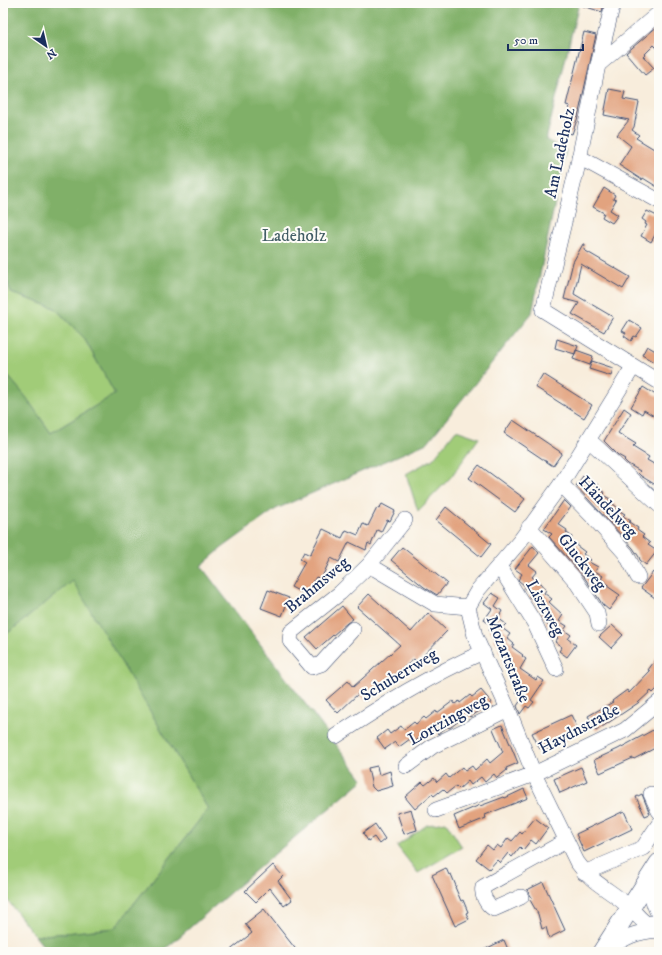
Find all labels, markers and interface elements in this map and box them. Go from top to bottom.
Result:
north arrow [26,26,66,66]
scale bar [508,26,583,52]
text: 50 m [514,33,538,48]
text: N [43,45,59,62]
street label: Am Ladeholz [540,105,580,200]
park label: Ladeholz [262,225,327,247]
street label: Händelweg [574,471,643,543]
street label: Gluckweg [553,529,612,596]
street label: Brahmsweg [280,551,354,618]
street label: Lisztweg [521,576,570,641]
street label: Mozartstraße [481,612,535,706]
street label: Schubertweg [356,643,442,707]
street label: Lortzingweg [404,689,492,751]
street label: Haydnstraße [535,698,623,760]

